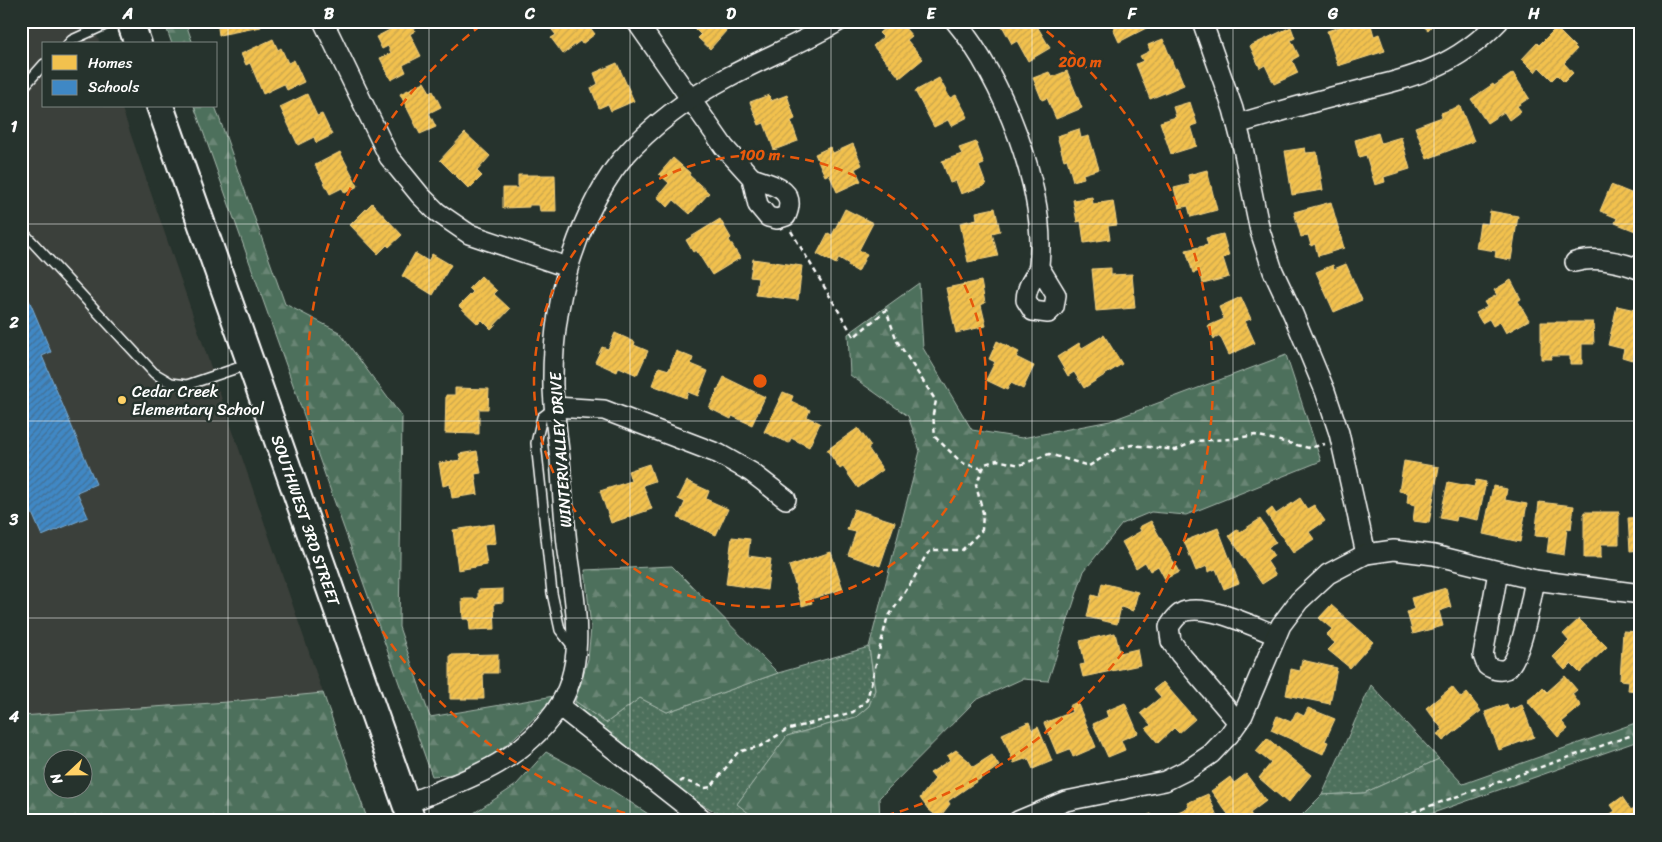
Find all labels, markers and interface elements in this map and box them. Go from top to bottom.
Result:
text: A [122,0,133,28]
text: B [324,0,335,28]
text: C [524,0,536,28]
text: D [726,0,736,28]
text: E [927,0,937,28]
text: F [1127,0,1138,28]
text: G [1327,0,1339,28]
text: H [1527,0,1540,28]
legend [42,42,218,108]
text: 200 m [1057,49,1102,75]
text: Homes [88,50,132,76]
text: Schools [88,74,139,100]
text: 1 [11,112,18,141]
text: 100 m [740,142,781,168]
text: 2 [8,308,19,337]
street label: WINTERVALLEY DRIVE [541,370,580,529]
centre of rings [751,372,769,390]
place label: Cedar Creek Elementary School [132,377,264,424]
marker: Cedar Creek Elementary School [116,394,128,406]
street label: SOUTHWEST 3RD STREET [263,431,349,611]
text: 3 [9,505,19,534]
text: 4 [8,702,19,731]
north arrow [42,750,92,800]
text: N [43,769,70,789]

